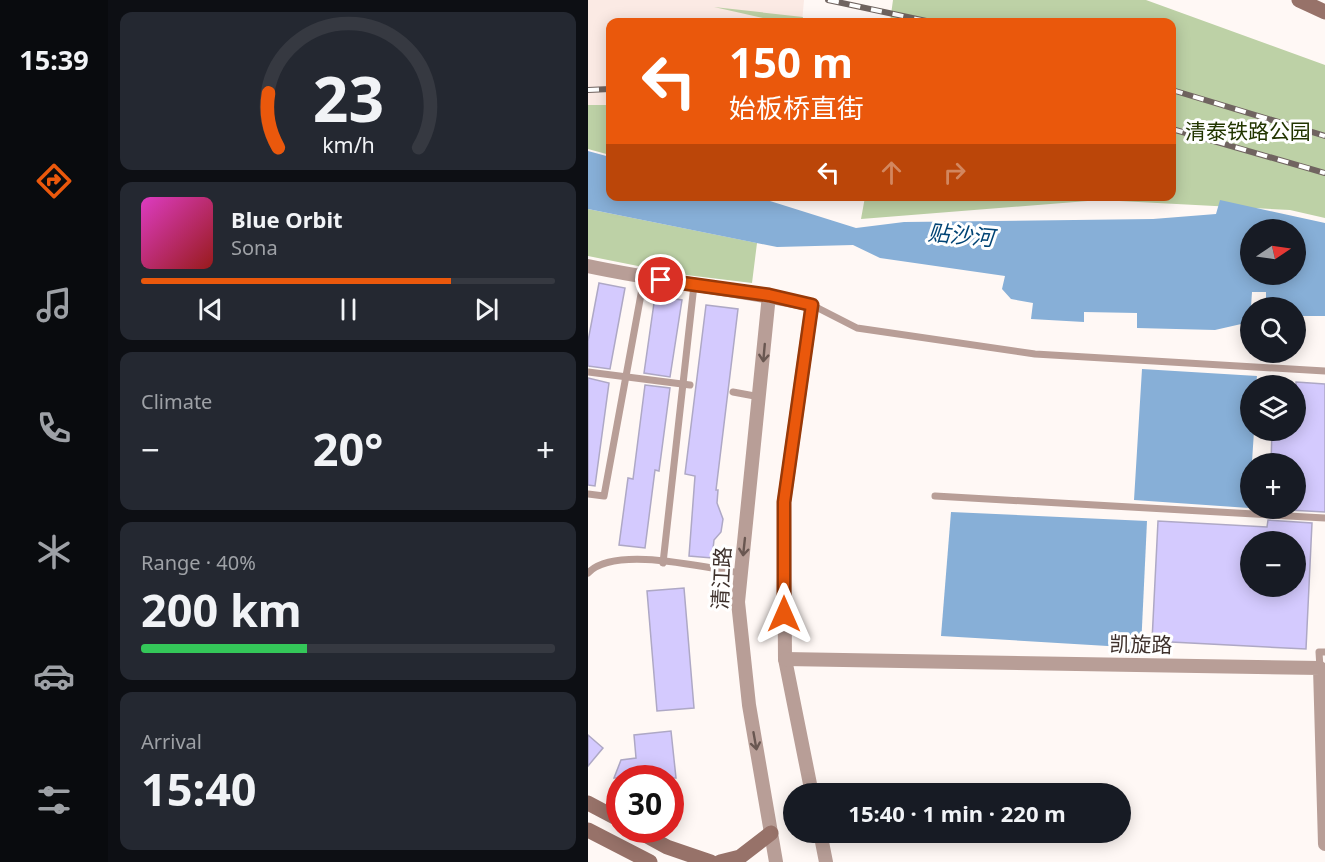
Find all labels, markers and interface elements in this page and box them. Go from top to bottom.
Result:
text: 150 m [729,33,853,90]
text: 15:39 [19,41,89,78]
icon: left [630,42,708,120]
text: 23 [312,55,384,140]
text: 始板桥直街 [729,89,864,126]
park label: 清泰铁路公园 [1185,117,1311,145]
text: km/h [322,130,374,159]
icon: left [812,156,845,189]
icon: ahead [875,156,908,189]
icon: right [938,156,971,189]
icon: directions [33,160,75,202]
text: Blue Orbit [231,204,343,234]
water label: 贴沙河 [927,216,999,252]
north arrow [1240,219,1306,285]
map controls [1240,219,1306,597]
text: Sona [231,234,278,261]
pin [635,254,686,305]
icon: arrive [644,263,677,296]
icon: music [33,284,75,326]
icon: previous [194,293,227,326]
icon: pause [332,293,365,326]
icon: next [470,293,503,326]
button: search [1240,297,1306,363]
one-way arrow [758,343,769,363]
button: layers [1240,375,1306,441]
text: Climate [141,388,212,415]
icon: phone [33,407,75,449]
text: 20° [313,418,383,479]
text: − [141,427,160,472]
text: + [536,427,555,472]
button: + [1240,453,1306,519]
icon: climate [33,531,75,573]
button: − [1240,531,1306,597]
one-way arrow [738,537,749,557]
street label: 清江路 [705,546,737,610]
text: Range · 40% [141,549,256,576]
text: 200 km [141,579,302,640]
position arrow [752,582,816,646]
street label: 凯旋路 [1109,629,1173,659]
icon: car [33,655,75,697]
text: Arrival [141,728,202,755]
one-way arrow [750,730,761,750]
text: 15:40 [141,758,257,819]
speed limit sign: 30 [606,765,684,843]
icon: filters [33,779,75,821]
text: 15:40 · 1 min · 220 m [848,798,1066,828]

